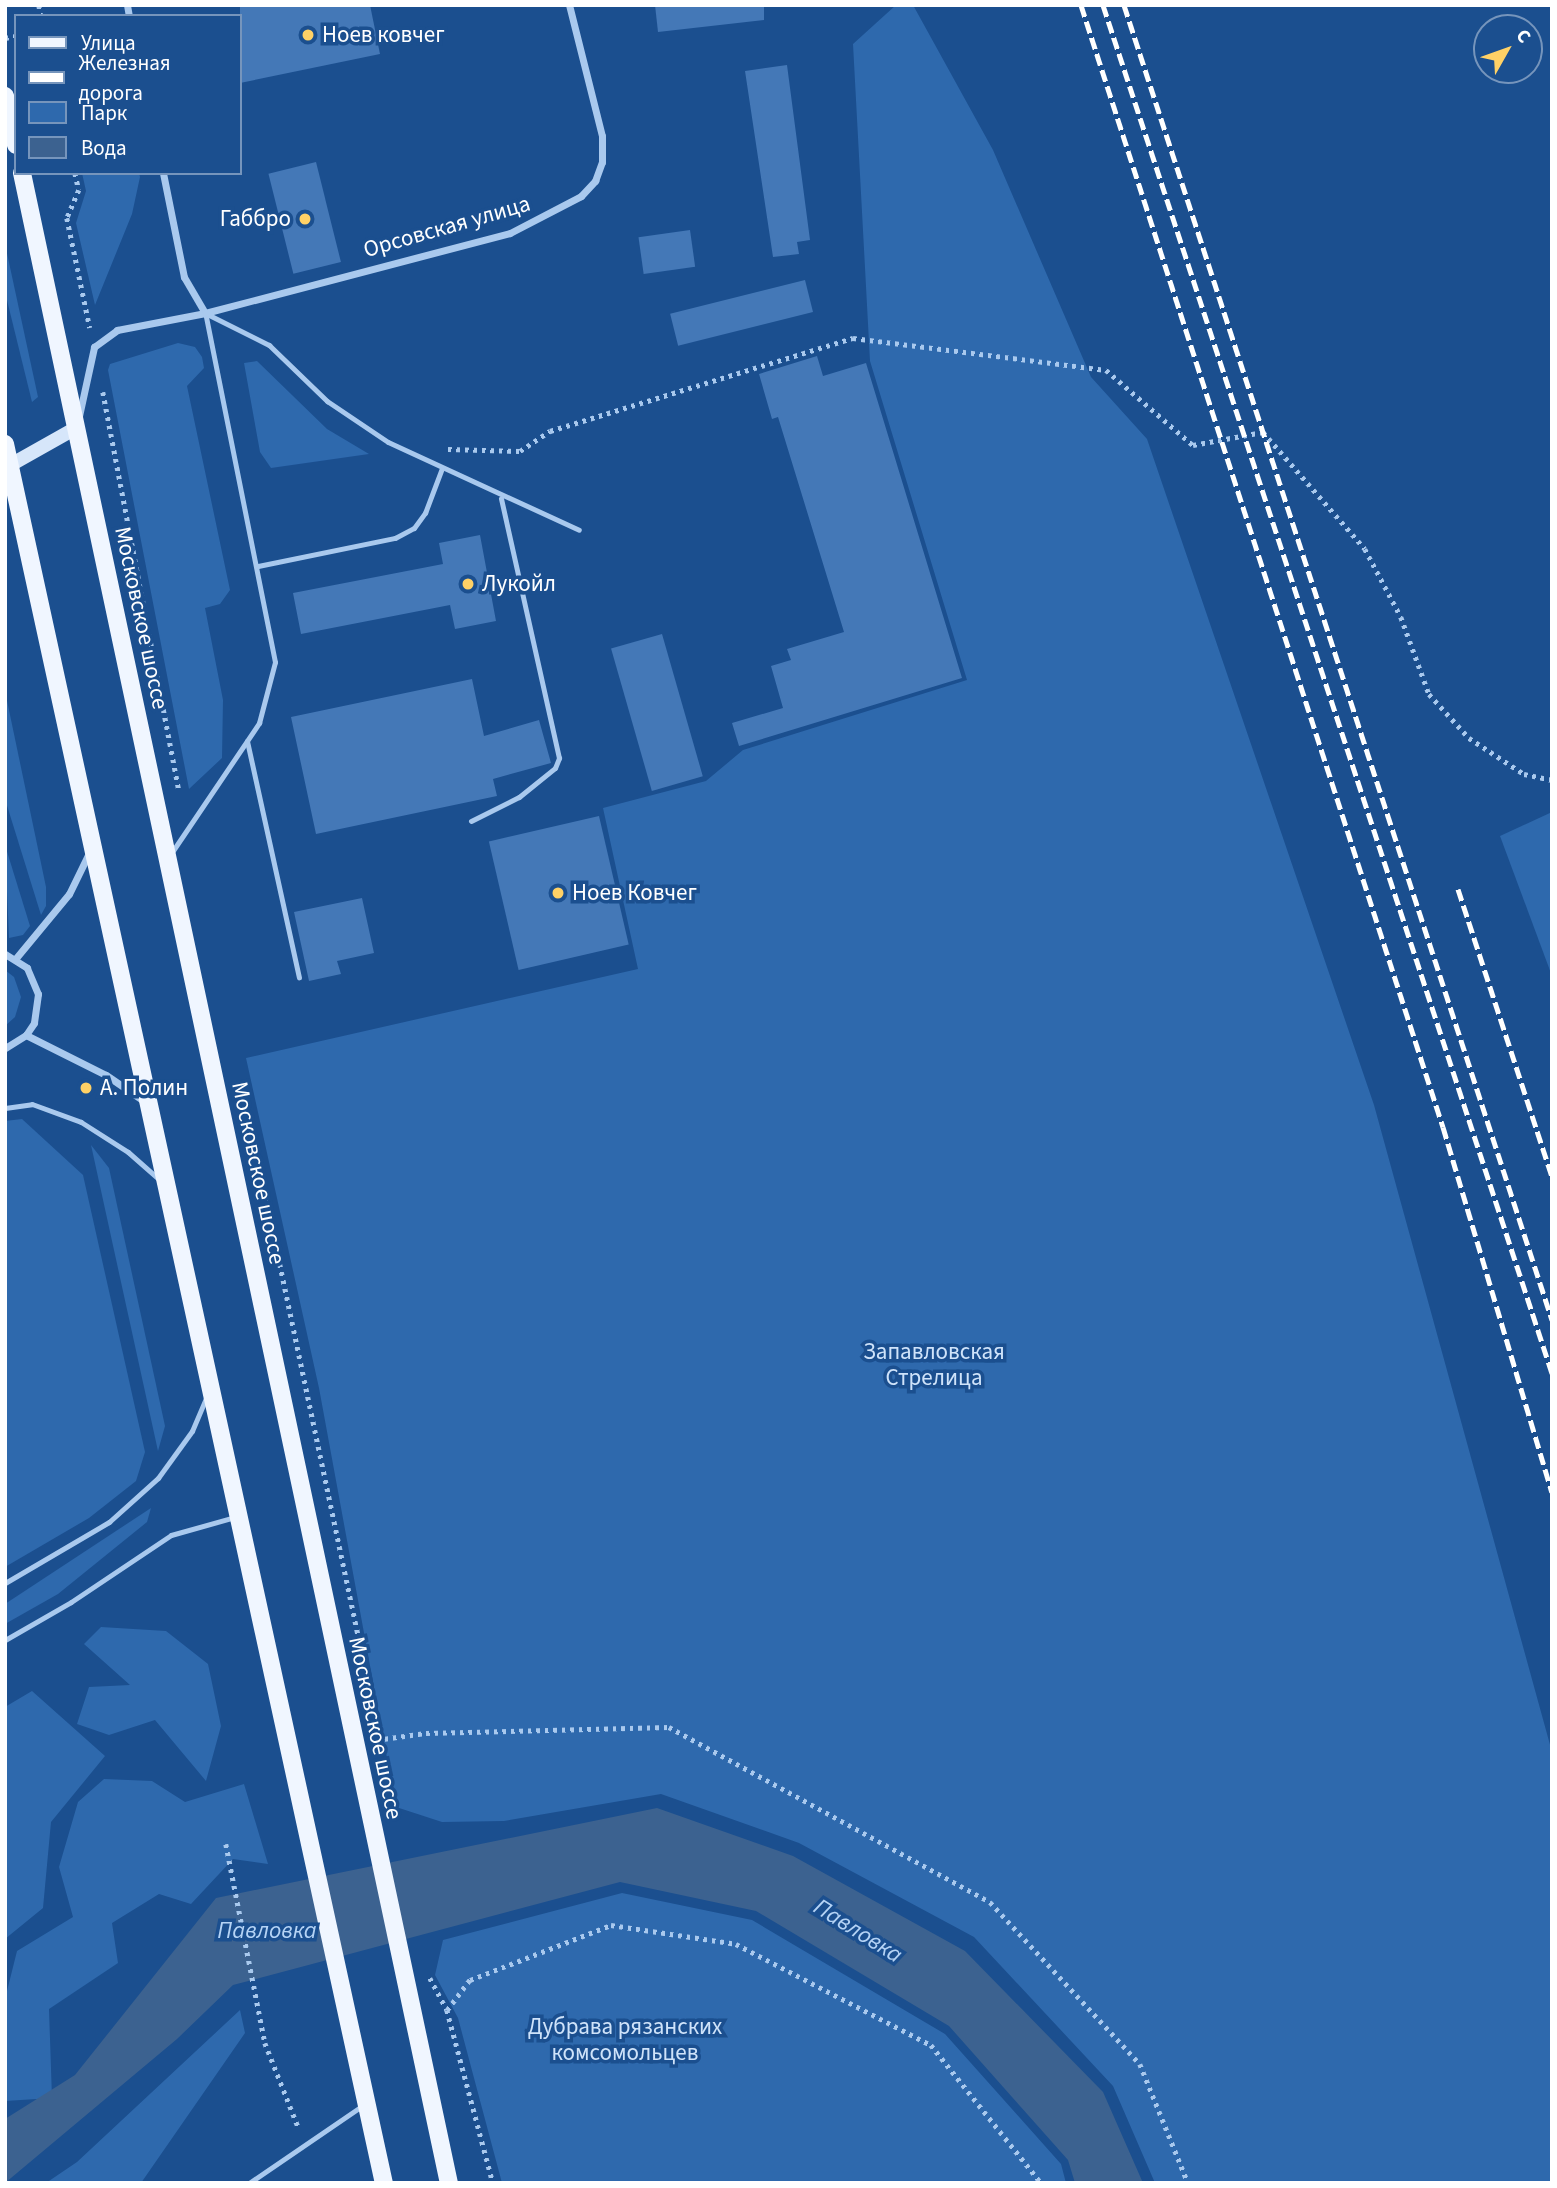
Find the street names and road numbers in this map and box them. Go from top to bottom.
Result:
street label: Орсовская улица [360,190,534,264]
street label: Московское шоссе [108,524,174,712]
street label: Московское шоссе [225,1079,291,1267]
street label: Московское шоссе [342,1634,408,1822]

